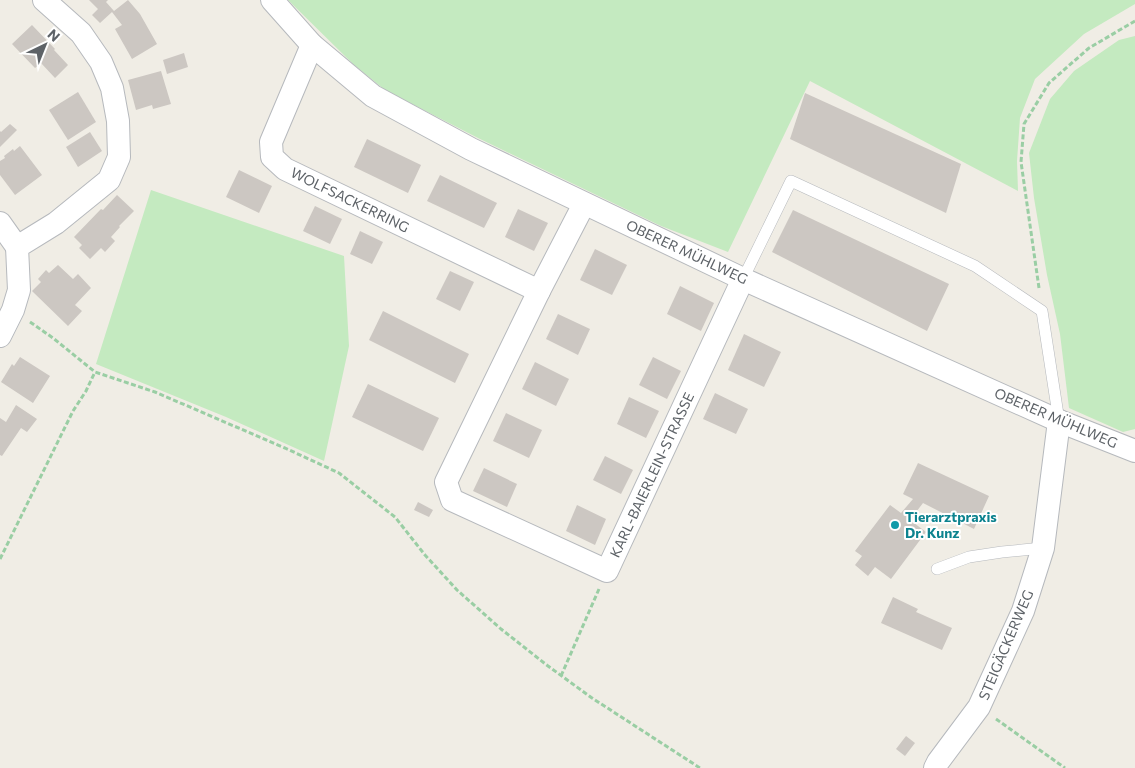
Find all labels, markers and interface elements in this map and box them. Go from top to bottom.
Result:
north arrow [20,20,70,70]
text: N [45,25,64,45]
street label: WOLFSACKERRING [288,163,412,236]
street label: OBERER MÜHLWEG [624,216,751,287]
street label: OBERER MÜHLWEG [992,384,1120,451]
street label: KARL-BAIERLEIN-STRASSE [606,390,697,560]
place label: Tierarztpraxis Dr. Kunz [905,508,997,541]
marker: Tierarztpraxis Dr. Kunz [889,519,901,531]
street label: STEIGÄCKERWEG [975,587,1036,702]

